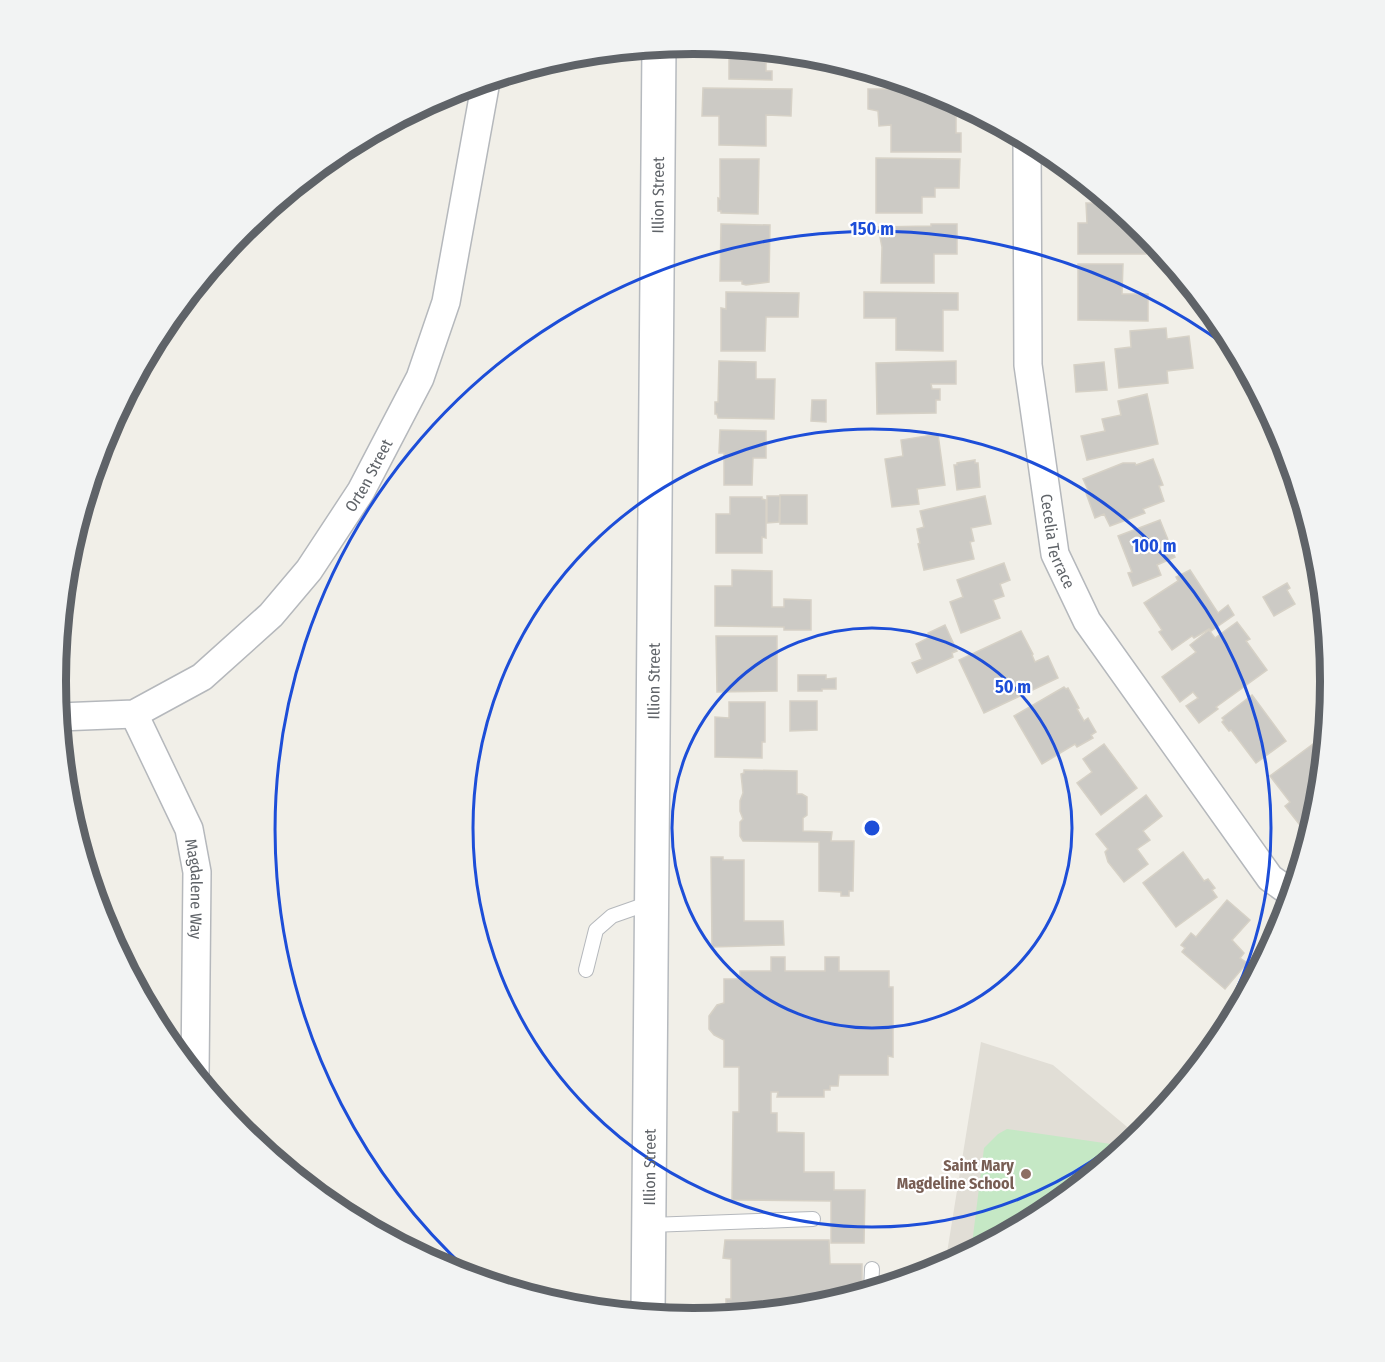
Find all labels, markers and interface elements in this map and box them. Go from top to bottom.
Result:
street label: Illion Street [648,156,668,233]
text: 150 m [850,218,894,240]
street label: Orten Street [341,435,397,516]
street label: Cecelia Terrace [1037,493,1079,592]
text: 100 m [1132,535,1176,557]
street label: Illion Street [644,642,664,719]
text: 50 m [995,676,1031,698]
centre of rings [862,818,882,838]
street label: Magdalene Way [181,837,206,940]
street label: Illion Street [640,1128,660,1205]
place label: Saint Mary Magdeline School [897,1156,1015,1193]
marker: Saint Mary Magdeline School [1019,1167,1033,1181]

